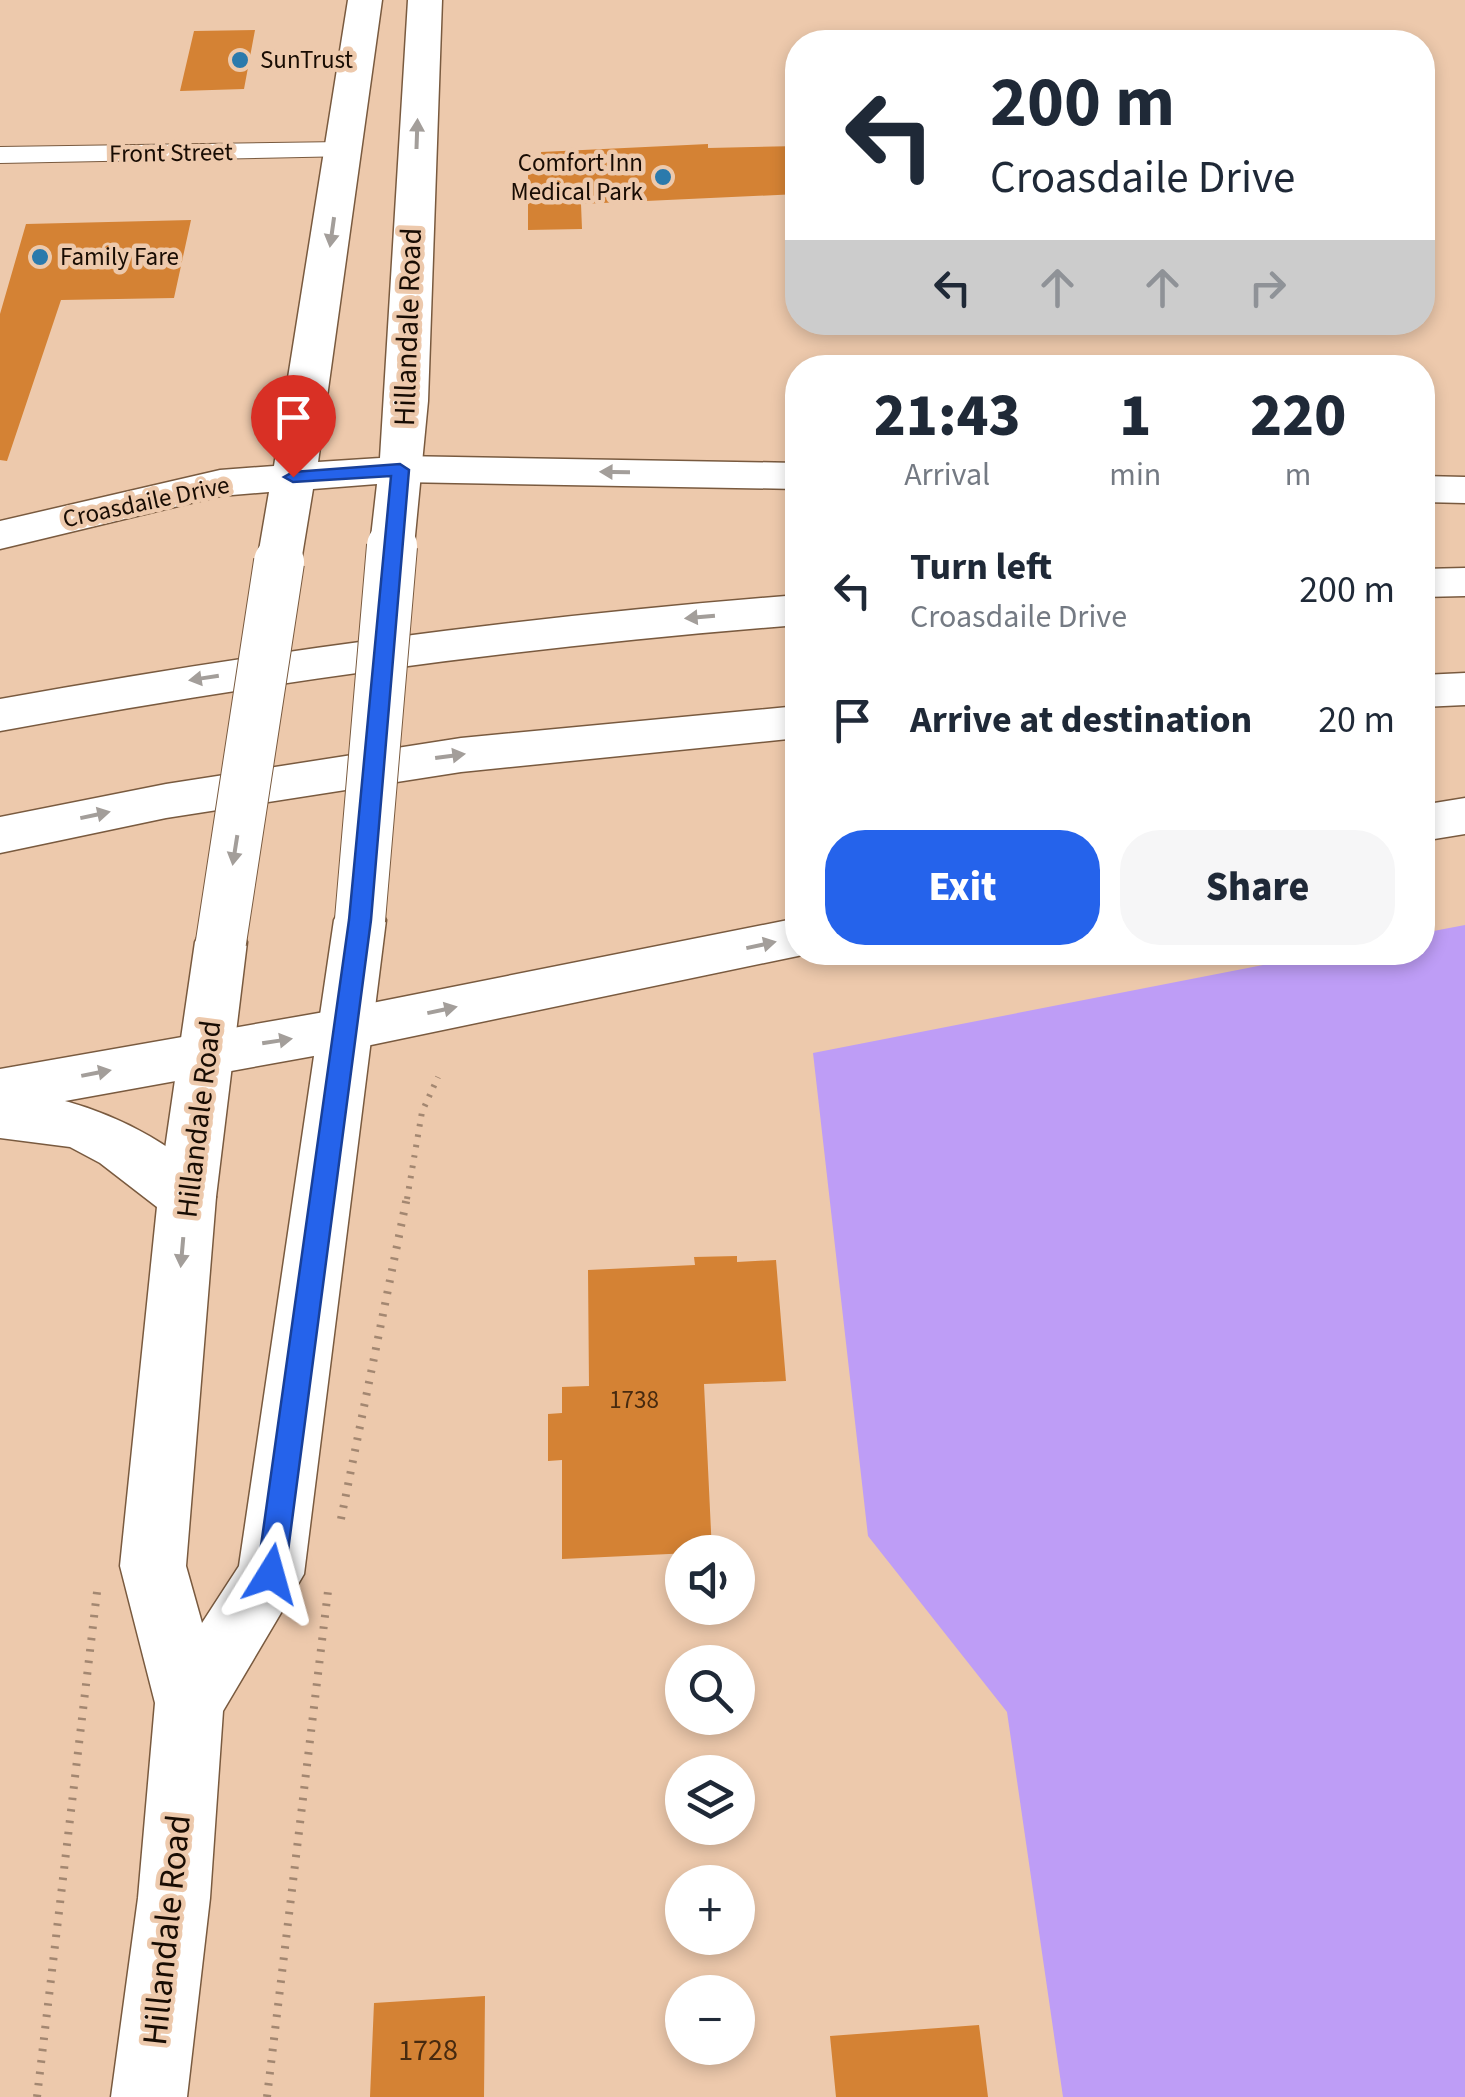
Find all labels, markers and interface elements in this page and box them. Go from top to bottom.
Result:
place label: SunTrust [260,42,354,78]
marker: SunTrust [229,49,251,71]
text: 200 m [990,53,1175,153]
icon: left [825,70,955,200]
one-way arrow [409,118,425,150]
street label: Front Street [109,134,234,172]
place label: Comfort Inn Medical Park [511,145,644,210]
text: Croasdaile Drive [990,146,1295,210]
marker: Comfort Inn Medical Park [652,166,674,188]
one-way arrow [324,217,340,249]
street label: Hillandale Road [383,227,433,427]
place label: Family Fare [60,239,179,275]
marker: Family Fare [29,246,51,268]
icon: left [925,260,980,315]
icon: ahead [1030,260,1085,315]
icon: ahead [1135,260,1190,315]
icon: right [1240,260,1295,315]
text: 21:43 [874,374,1021,459]
text: 1 [1119,374,1151,459]
text: 220 [1250,374,1346,459]
pin [251,375,336,478]
icon: arrive [266,390,321,445]
text: Arrival [904,452,990,498]
text: min [1109,452,1161,498]
text: m [1285,452,1311,498]
one-way arrow [599,464,631,480]
street label: Croasdaile Drive [59,467,233,537]
text: Turn left [910,540,1052,594]
icon: left [825,563,880,618]
text: 200 m [1299,563,1395,617]
text: Croasdaile Drive [910,594,1127,640]
one-way arrow [684,609,716,625]
one-way arrow [188,671,219,686]
icon: arrive [825,693,880,748]
text: Arrive at destination [910,693,1252,747]
text: 20 m [1318,693,1395,747]
one-way arrow [435,748,467,764]
one-way arrow [80,807,111,823]
button: Exit [825,830,1100,945]
button: Share [1120,830,1395,945]
one-way arrow [227,834,242,866]
one-way arrow [745,936,776,952]
one-way arrow [427,1002,458,1018]
street label: Hillandale Road [166,1018,232,1220]
one-way arrow [262,1032,293,1048]
one-way arrow [81,1065,112,1081]
one-way arrow [174,1237,190,1269]
house number: 1738 [609,1382,659,1418]
position arrow [219,1522,323,1626]
map controls [665,1535,755,2065]
button: sound [665,1535,755,1625]
button: search [665,1645,755,1735]
button: layers [665,1755,755,1845]
street label: Hillandale Road [130,1812,204,2048]
button: + [665,1865,755,1955]
button: − [665,1975,755,2065]
house number: 1728 [398,2029,458,2072]

